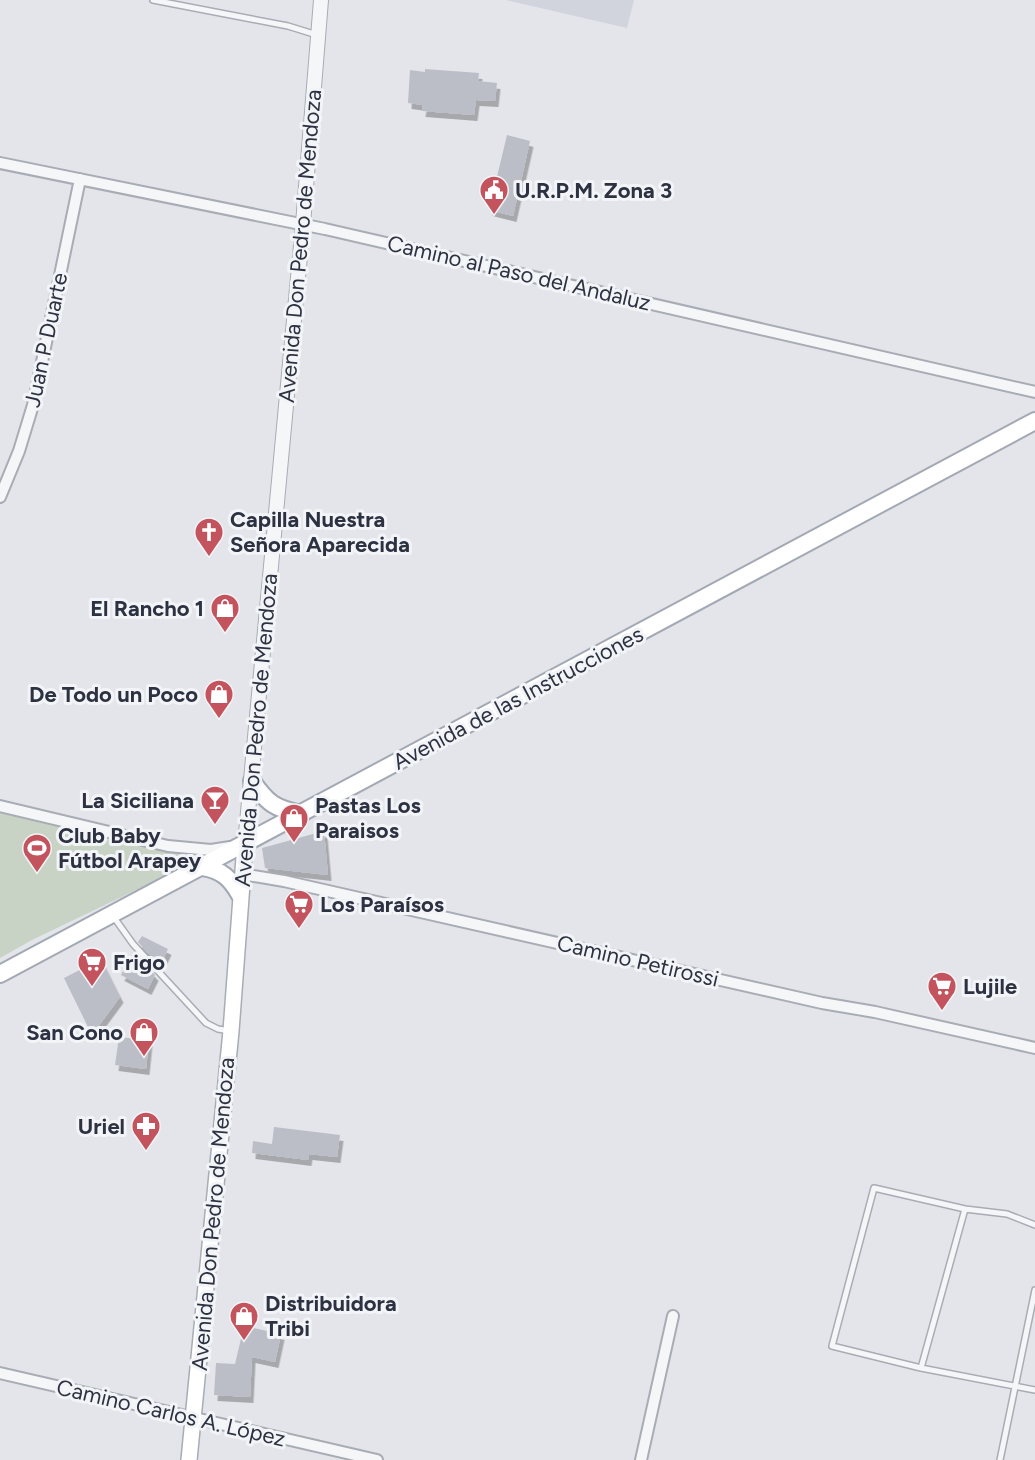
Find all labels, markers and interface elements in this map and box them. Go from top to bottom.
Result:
street label: Avenida Don Pedro de Mendoza [273,88,327,404]
public building icon: U.R.P.M. Zona 3 [478,174,510,216]
place label: U.R.P.M. Zona 3 [515,177,672,204]
street label: Camino al Paso del Andaluz [385,230,653,316]
street label: Juan P Duarte [19,270,73,410]
place label: Capilla Nuestra Señora Aparecida [230,506,410,558]
church icon: Capilla Nuestra Señora Aparecida [193,516,225,558]
street label: Avenida Don Pedro de Mendoza [229,572,283,888]
shop icon: El Rancho 1 [209,592,241,634]
place label: El Rancho 1 [90,595,204,622]
street label: Avenida de las Instrucciones [388,620,648,776]
shop icon: De Todo un Poco [203,678,235,720]
place label: De Todo un Poco [29,681,198,708]
bar icon: La Siciliana [199,784,231,826]
place label: La Siciliana [81,787,194,814]
place label: Pastas Los Paraisos [315,792,421,844]
shop icon: Pastas Los Paraisos [278,802,310,844]
place label: Club Baby Fútbol Arapey [58,822,202,874]
sports icon: Club Baby Fútbol Arapey [21,832,53,874]
supermarket icon: Los Paraísos [283,888,315,930]
place label: Los Paraísos [320,891,444,918]
street label: Camino Petirossi [555,929,721,993]
supermarket icon: Frigo [76,946,108,988]
place label: Frigo [113,949,165,976]
supermarket icon: Lujile [926,970,958,1012]
place label: Lujile [963,973,1017,1000]
shop icon: San Cono [128,1016,160,1058]
place label: San Cono [26,1019,123,1046]
street label: Avenida Don Pedro de Mendoza [186,1056,240,1372]
pharmacy icon: Uriel [130,1110,162,1152]
place label: Uriel [78,1113,125,1140]
place label: Distribuidora Tribi [265,1290,397,1342]
shop icon: Distribuidora Tribi [228,1300,260,1342]
street label: Camino Carlos A. López [54,1374,288,1452]

